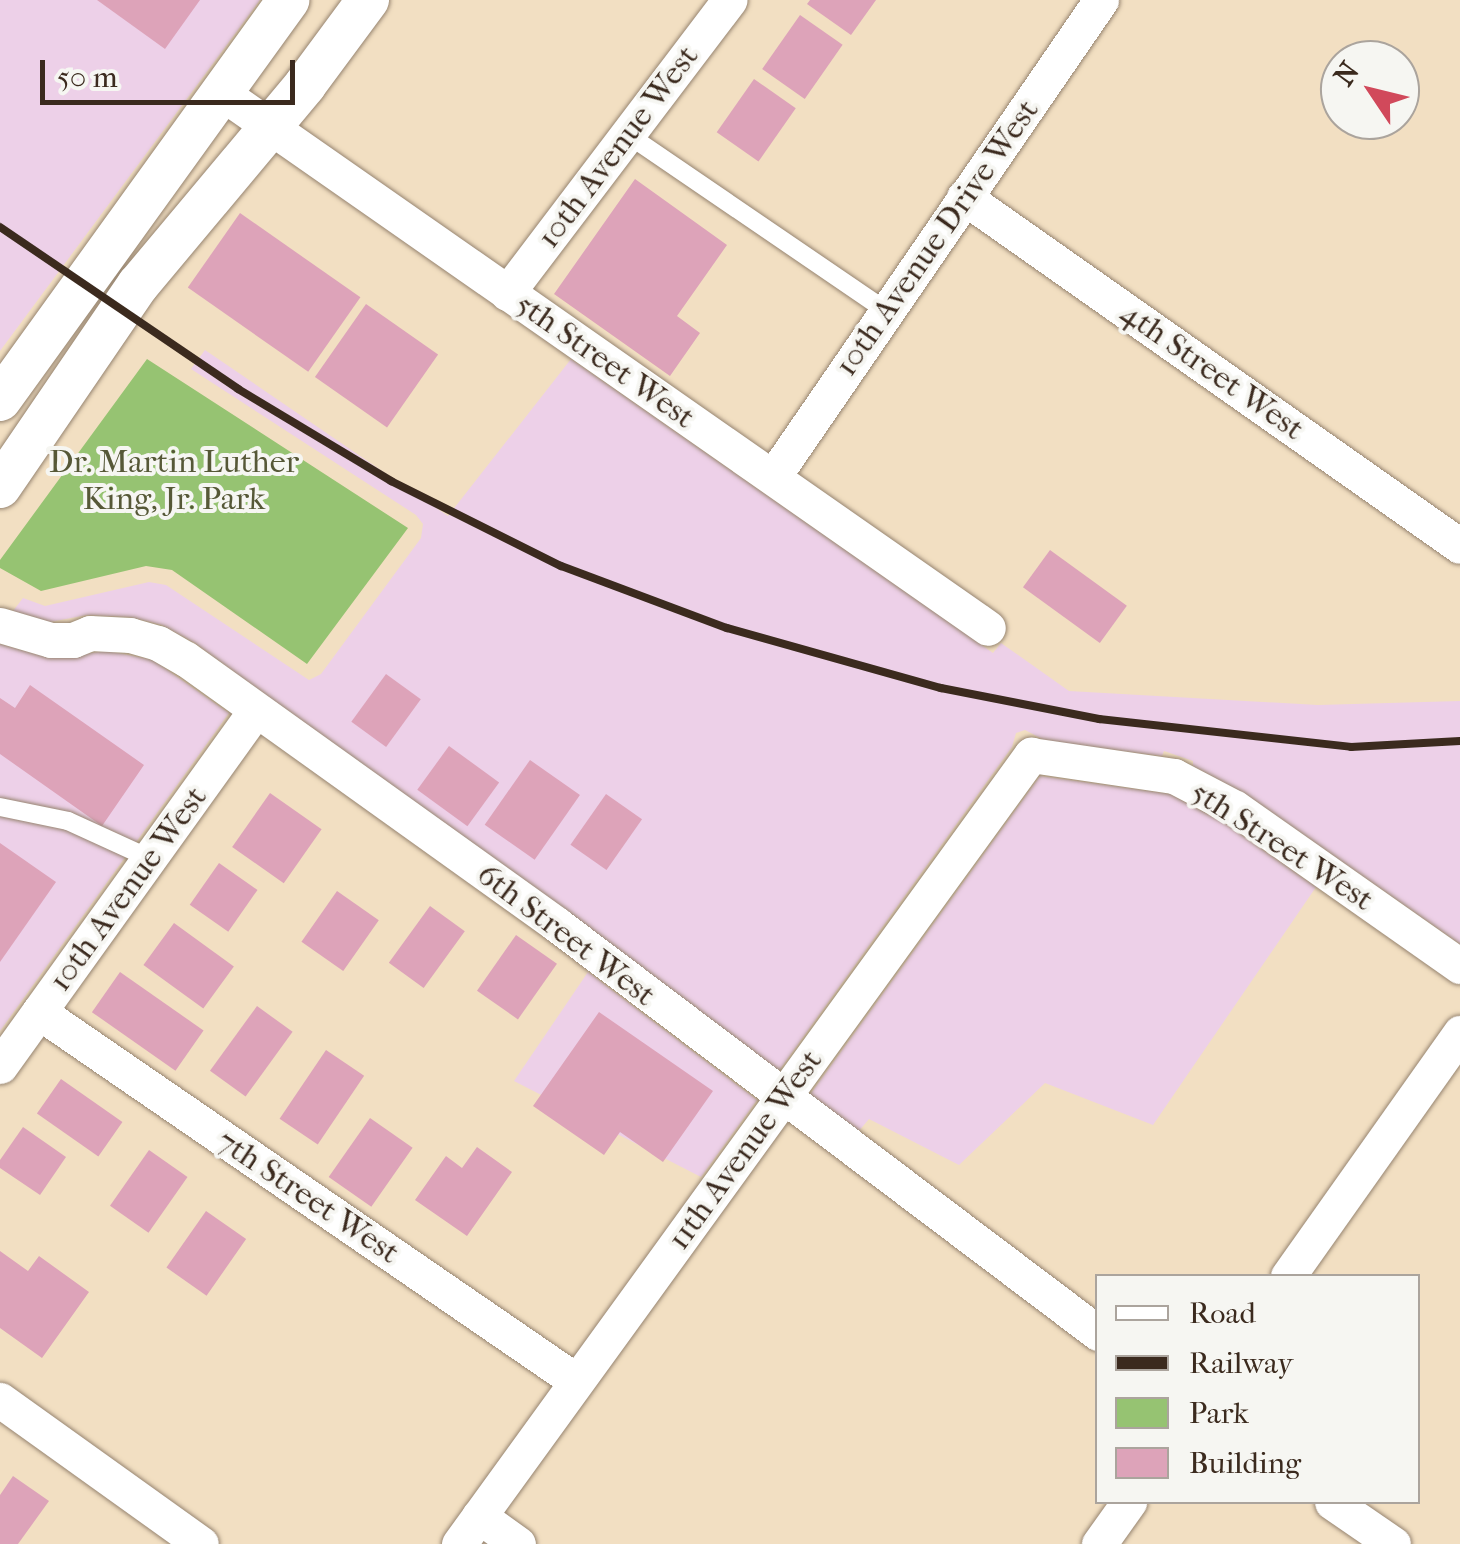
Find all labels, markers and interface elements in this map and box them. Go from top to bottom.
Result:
street label: 10th Avenue West [529,38,707,256]
scale bar [45,40,300,102]
north arrow [1320,40,1420,140]
text: N [1327,55,1366,92]
text: 50 m [57,60,118,95]
street label: 10th Avenue Drive West [827,92,1047,384]
street label: 5th Street West [508,285,702,437]
street label: 4th Street West [1113,294,1311,448]
park label: Dr. Martin Luther King, Jr. Park [49,444,299,519]
street label: 5th Street West [1184,773,1380,919]
street label: 10th Avenue West [41,779,215,999]
street label: 6th Street West [469,855,663,1015]
street label: 11th Avenue West [660,1043,830,1257]
street label: 7th Street West [210,1122,406,1272]
legend [1095,1274,1420,1504]
text: Road [1189,1296,1256,1331]
text: Railway [1189,1346,1293,1381]
text: Park [1189,1396,1249,1431]
text: Building [1189,1446,1301,1481]

